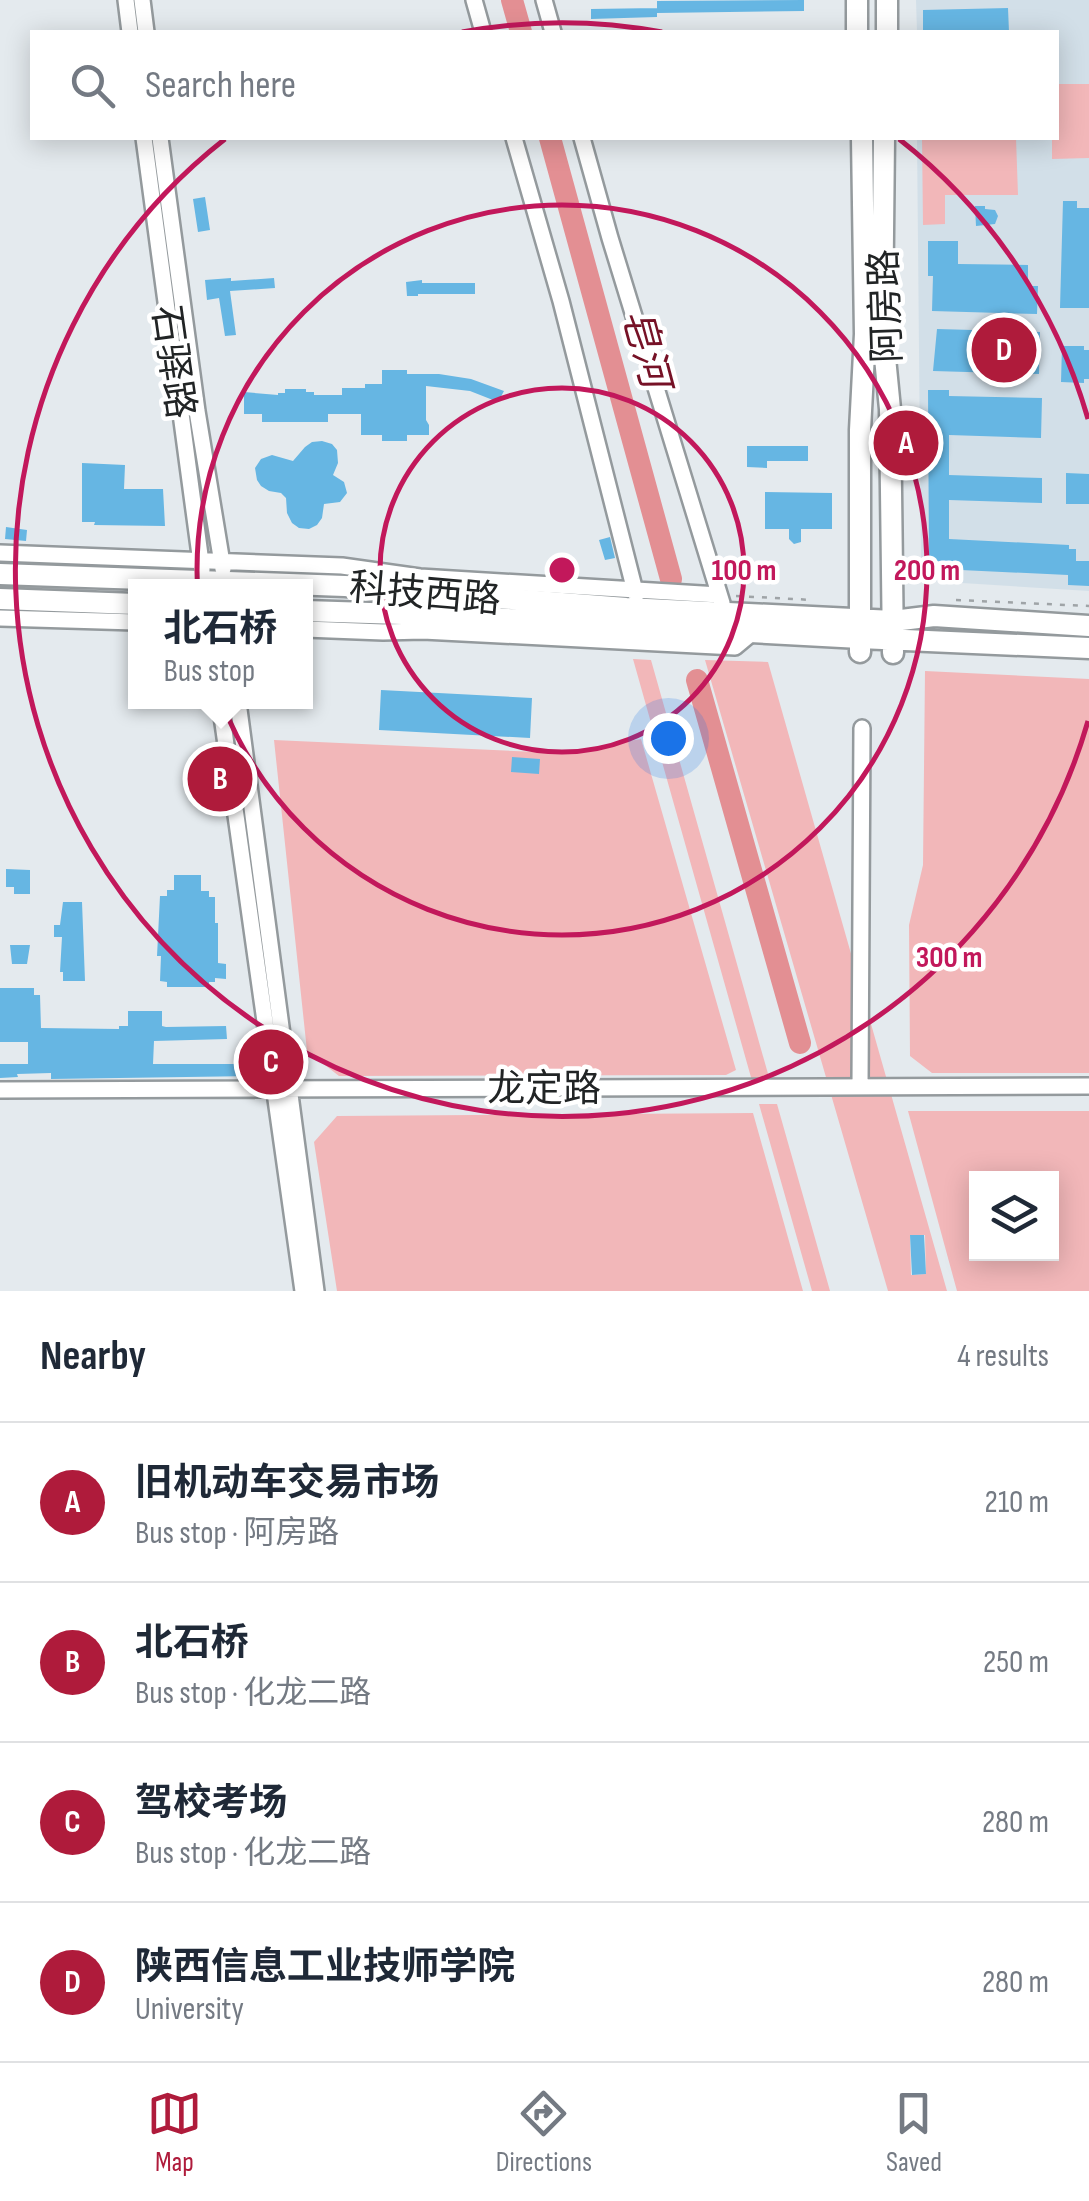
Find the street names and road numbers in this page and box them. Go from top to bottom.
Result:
street label: 阿房路 [862,248,911,364]
street label: 石驿路 [142,303,203,422]
street label: 科技西路 [347,565,503,624]
street label: 龙定路 [487,1067,601,1112]

